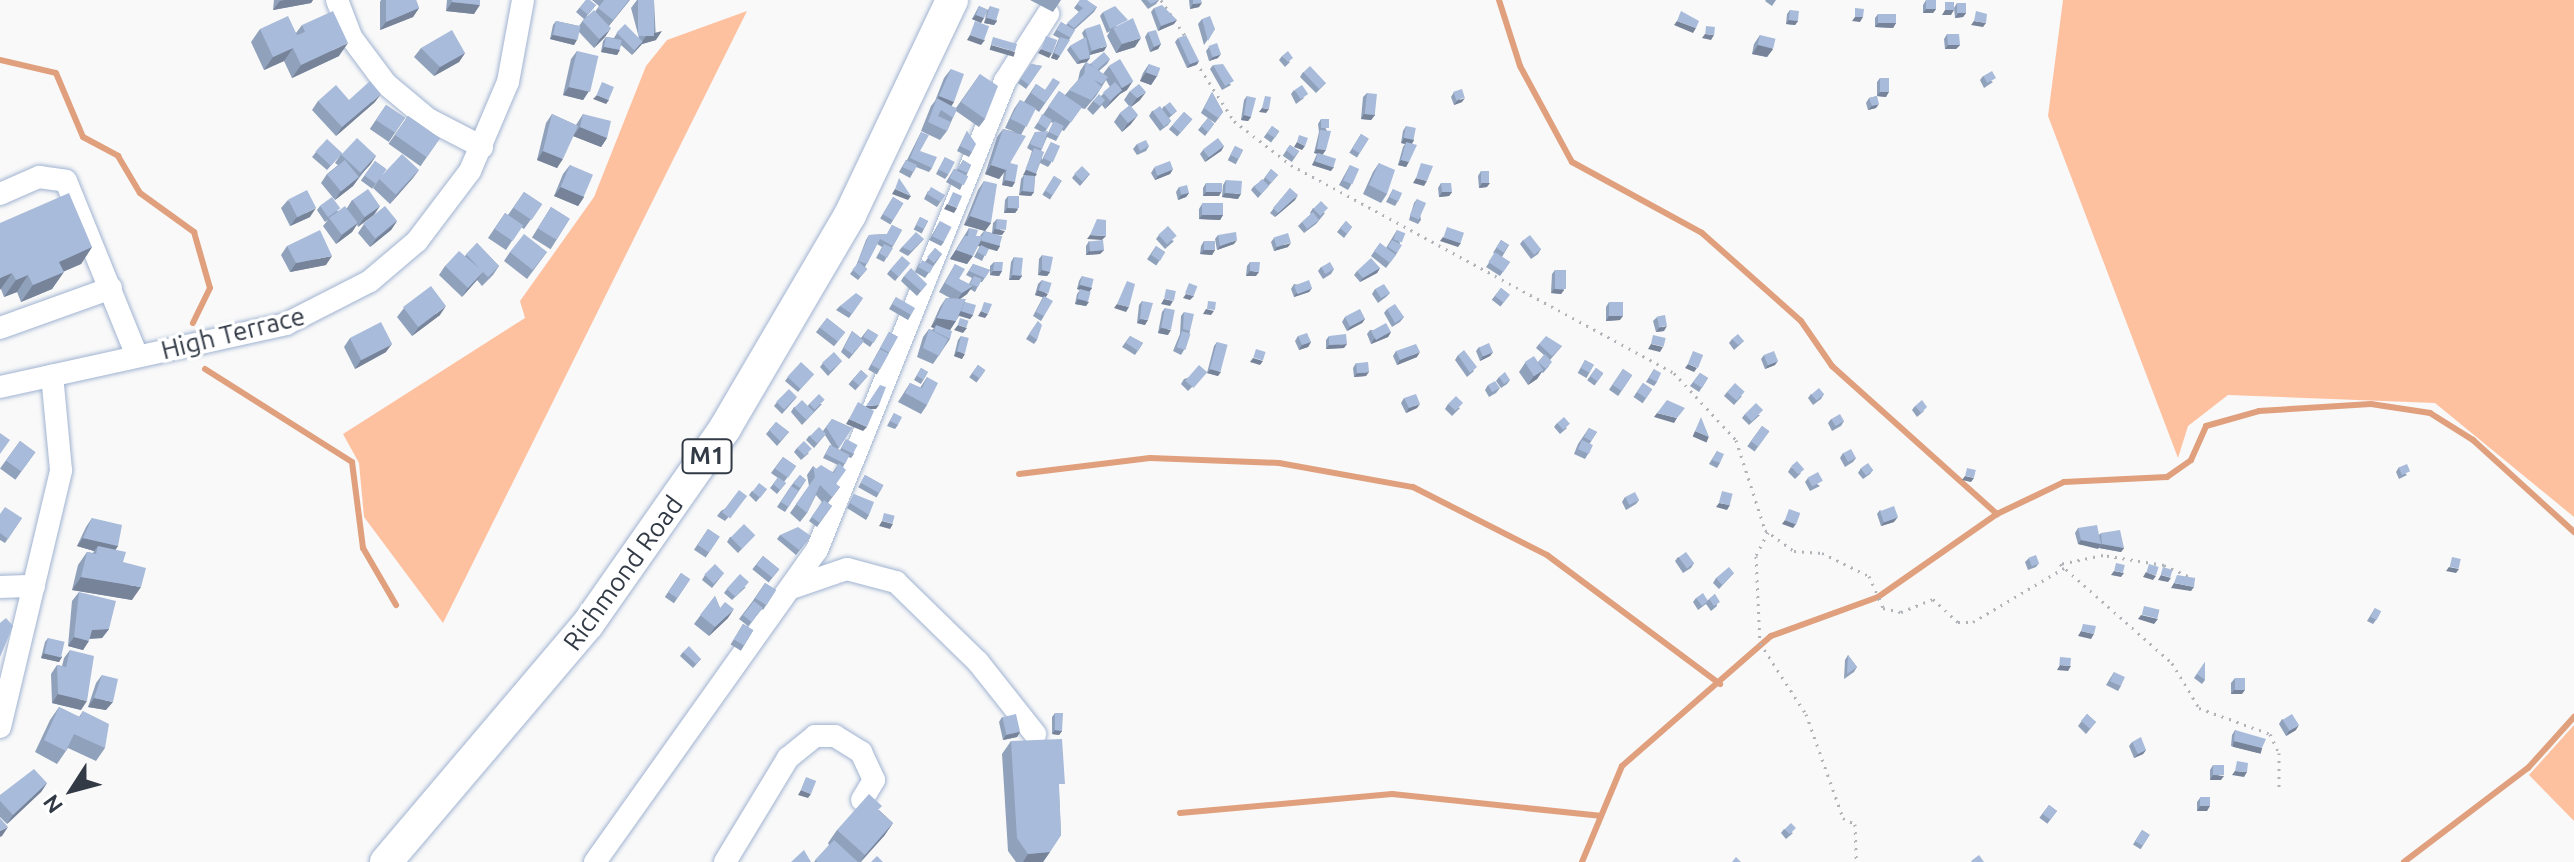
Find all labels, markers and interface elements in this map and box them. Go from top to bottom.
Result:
street label: High Terrace [158,300,308,366]
road number: M1 [681,436,733,476]
street label: Richmond Road [557,490,689,656]
north arrow [32,750,112,830]
text: N [37,790,67,818]

